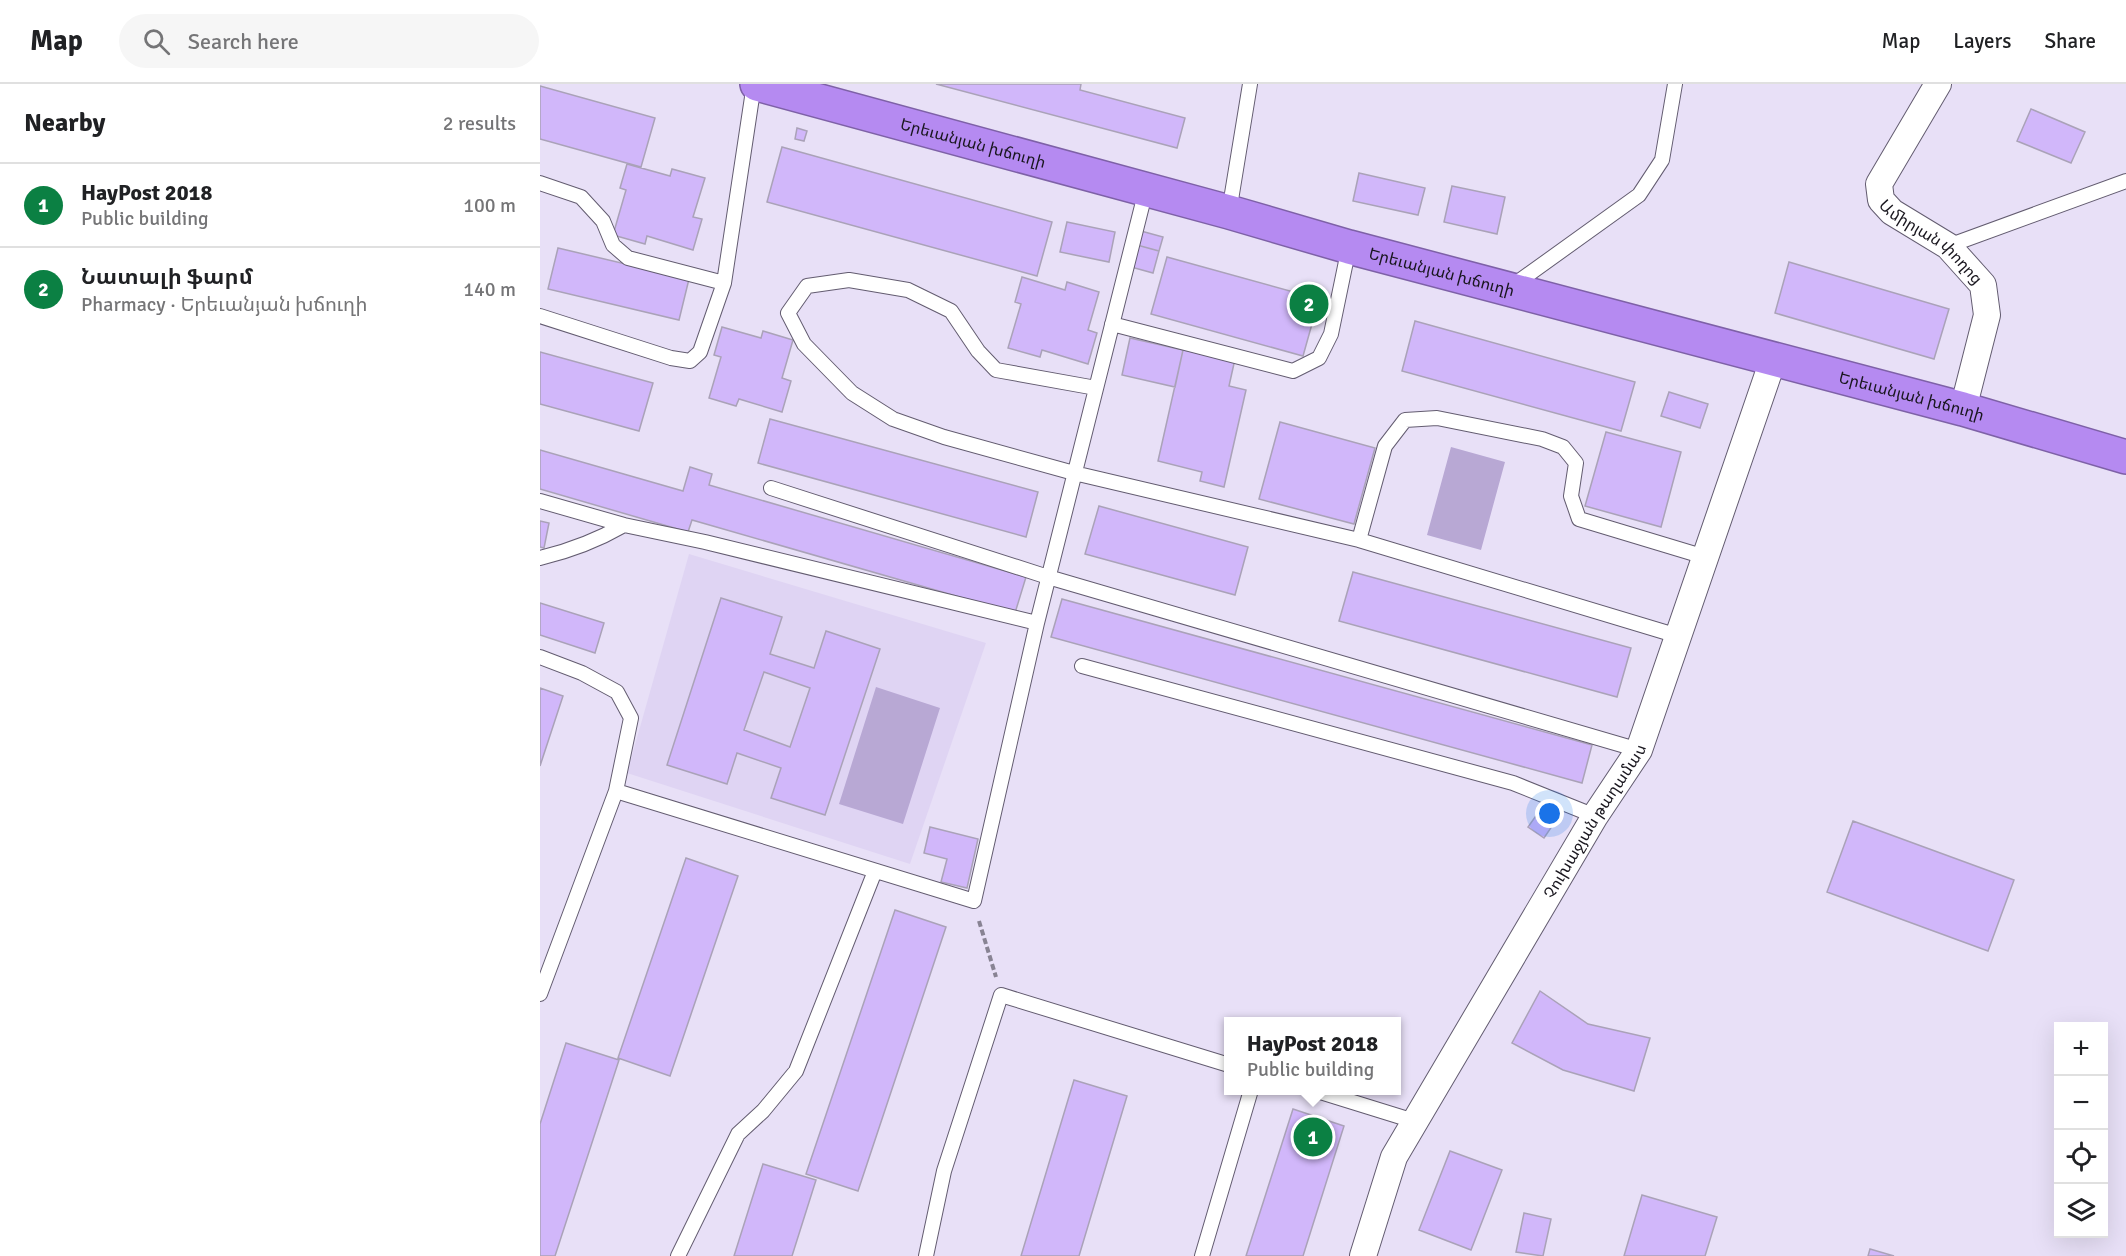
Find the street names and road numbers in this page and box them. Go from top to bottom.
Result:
street label: Երեւանյան խճուղի [898,114,1048,173]
street label: Ամիրյան փողոց [1874,196,1986,289]
street label: Երեւանյան խճուղի [1367,244,1517,301]
street label: Երեւանյան խճուղի [1836,368,1987,426]
street label: Չուխաջյան թաղամաս [1540,742,1651,902]

